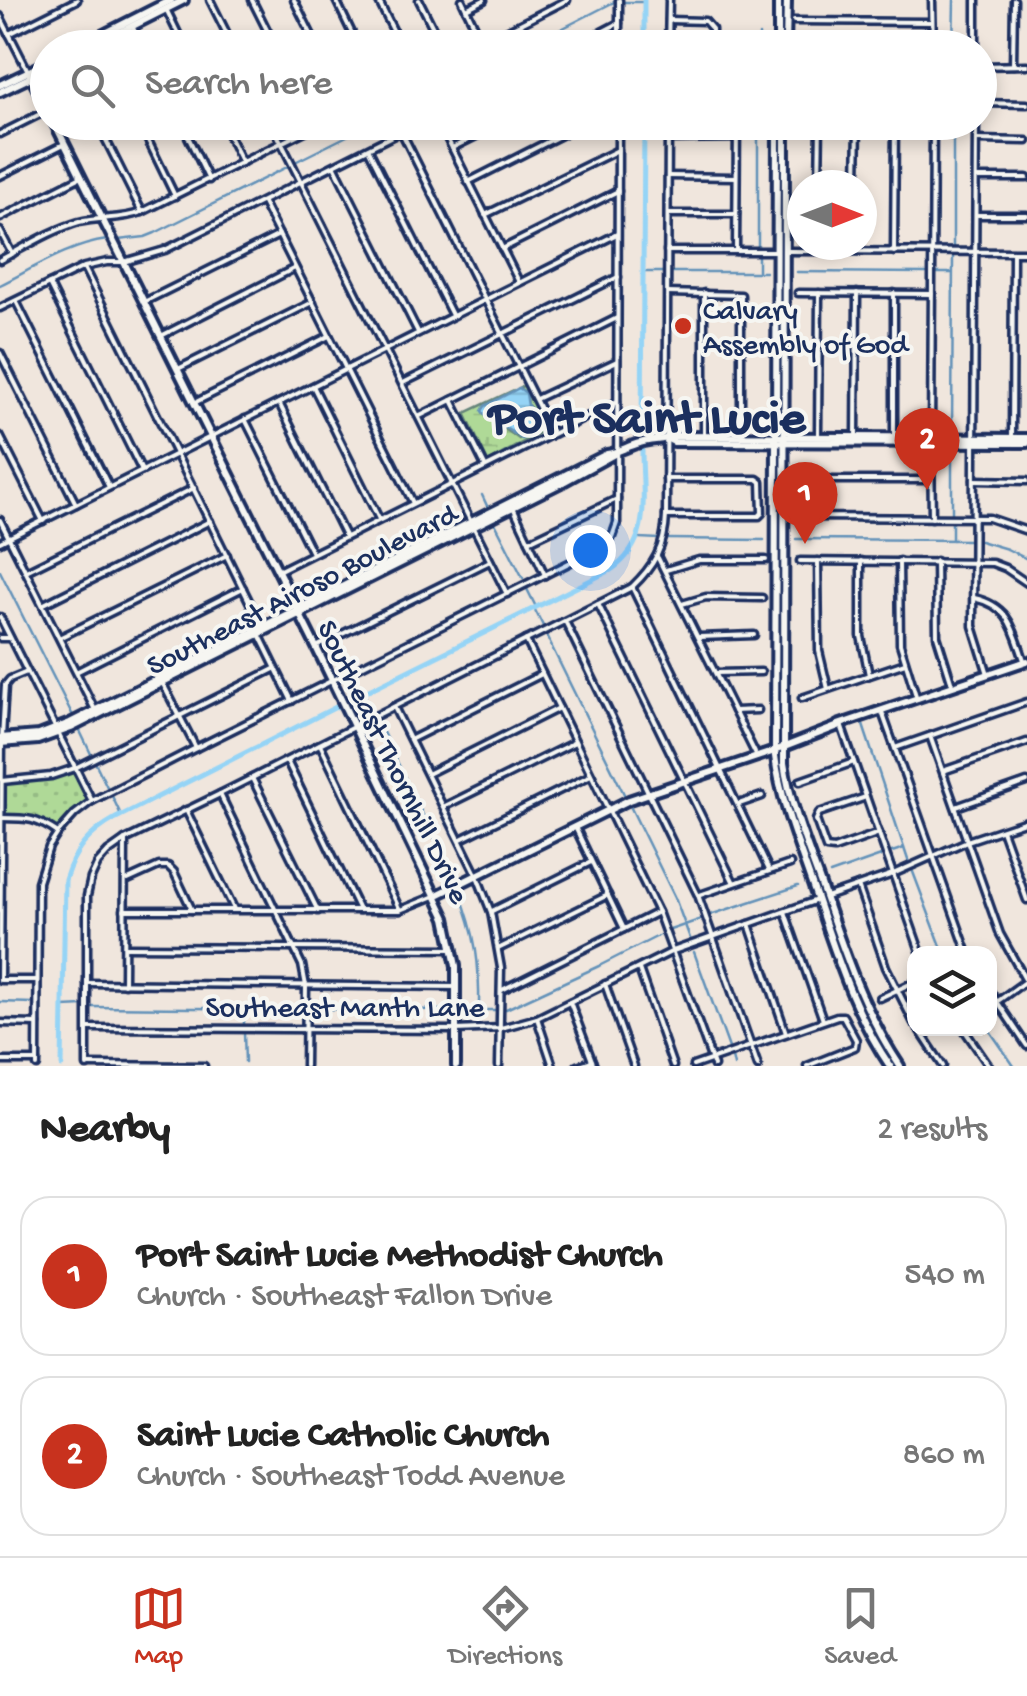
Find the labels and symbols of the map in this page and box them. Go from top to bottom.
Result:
north arrow [787,170,877,260]
place label: Calvary Assembly of God [703,296,910,365]
marker: Calvary Assembly of God [672,315,694,337]
district label: Port Saint Lucie [486,392,808,451]
pin: 2 [894,408,960,490]
pin: 1 [772,462,838,544]
street label: Southeast Airoso Boulevard [142,497,466,686]
your location [565,525,616,576]
street label: Southeast Thornhill Drive [307,616,475,911]
street label: Southeast Manth Lane [205,993,485,1028]

